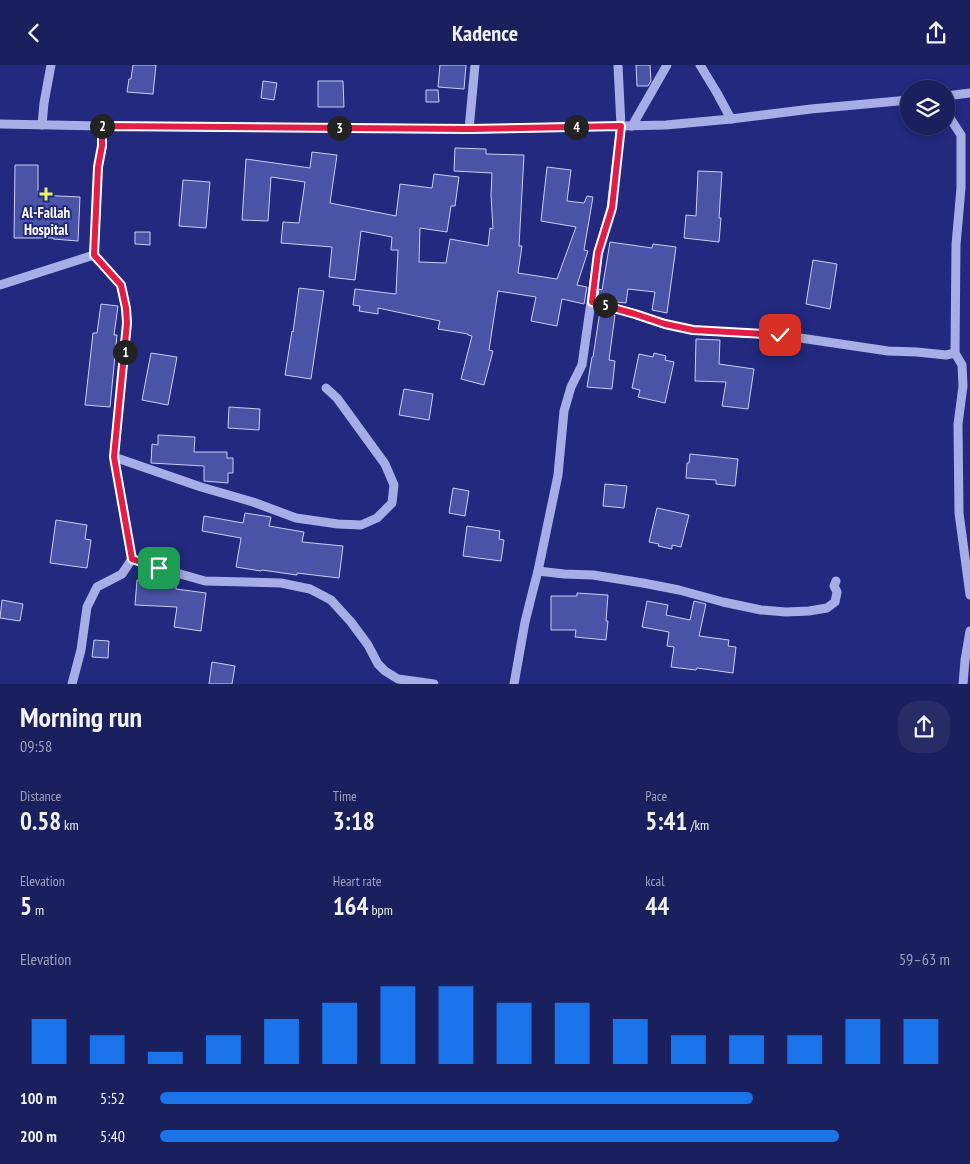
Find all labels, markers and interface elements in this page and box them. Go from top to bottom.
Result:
icon: back [20,19,48,47]
text: Kadence [452,19,518,47]
icon: share [922,19,950,47]
map controls [900,80,955,135]
button: layers [900,80,955,135]
pin: 2 [90,113,114,139]
pin: 3 [326,115,352,141]
pin: 4 [564,115,588,139]
text: 2 [99,117,106,135]
text: 4 [573,118,580,136]
text: 3 [336,119,343,137]
marker: Al-Fallah Hospital [39,187,53,201]
place label: Al-Fallah Hospital [21,203,70,239]
pin: 5 [592,293,618,317]
text: 5 [602,296,609,314]
pin [759,314,801,356]
icon: check [766,321,794,349]
pin: 1 [112,339,138,365]
text: 1 [122,343,129,361]
pin [138,547,180,589]
icon: arrive [145,554,173,582]
text: Morning run [20,698,142,735]
button: share [898,701,950,753]
text: 09:58 [20,736,52,756]
text: Distance [20,787,61,805]
text: Time [333,787,357,805]
text: Pace [645,787,667,805]
text: 0.58 [20,805,61,837]
text: 3:18 [333,805,375,837]
text: 5:41 [645,805,687,837]
text: km [61,816,79,834]
text: /km [687,816,709,834]
text: Elevation [20,872,65,890]
text: Heart rate [333,872,382,890]
text: kcal [645,872,664,890]
text: 5 [20,890,32,922]
text: 164 [333,890,369,922]
text: 44 [645,890,669,922]
text: m [32,901,44,919]
text: bpm [369,901,393,919]
text: Elevation [20,949,71,969]
text: 59–63 m [899,949,950,969]
text: 100 m [20,1088,57,1108]
text: 5:52 [100,1088,125,1108]
text: 200 m [20,1126,57,1146]
text: 5:40 [100,1126,125,1146]

